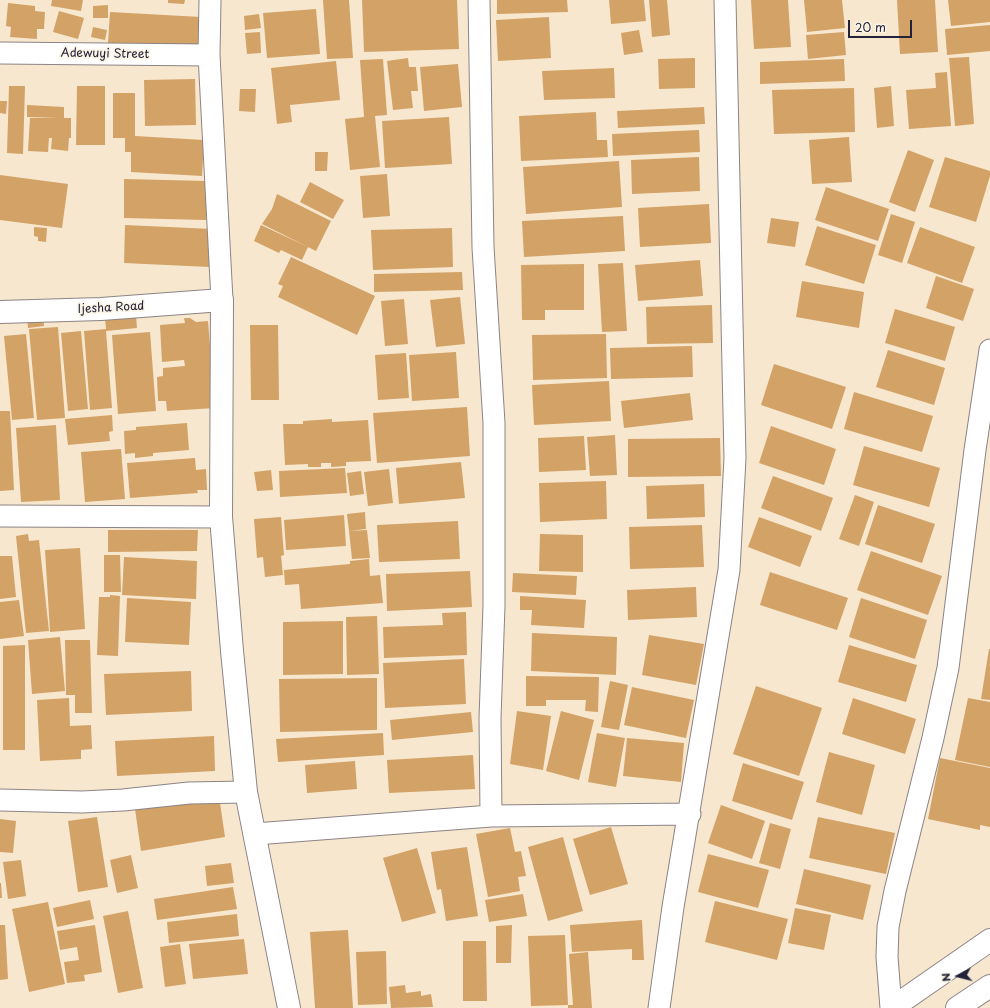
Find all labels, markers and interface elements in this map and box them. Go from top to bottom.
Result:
scale bar [850,12,914,38]
text: 20 m [855,18,886,36]
street label: Adewuyi Street [61,46,149,62]
street label: Ijesha Road [77,299,145,317]
north arrow [938,956,978,996]
text: N [937,972,955,983]

